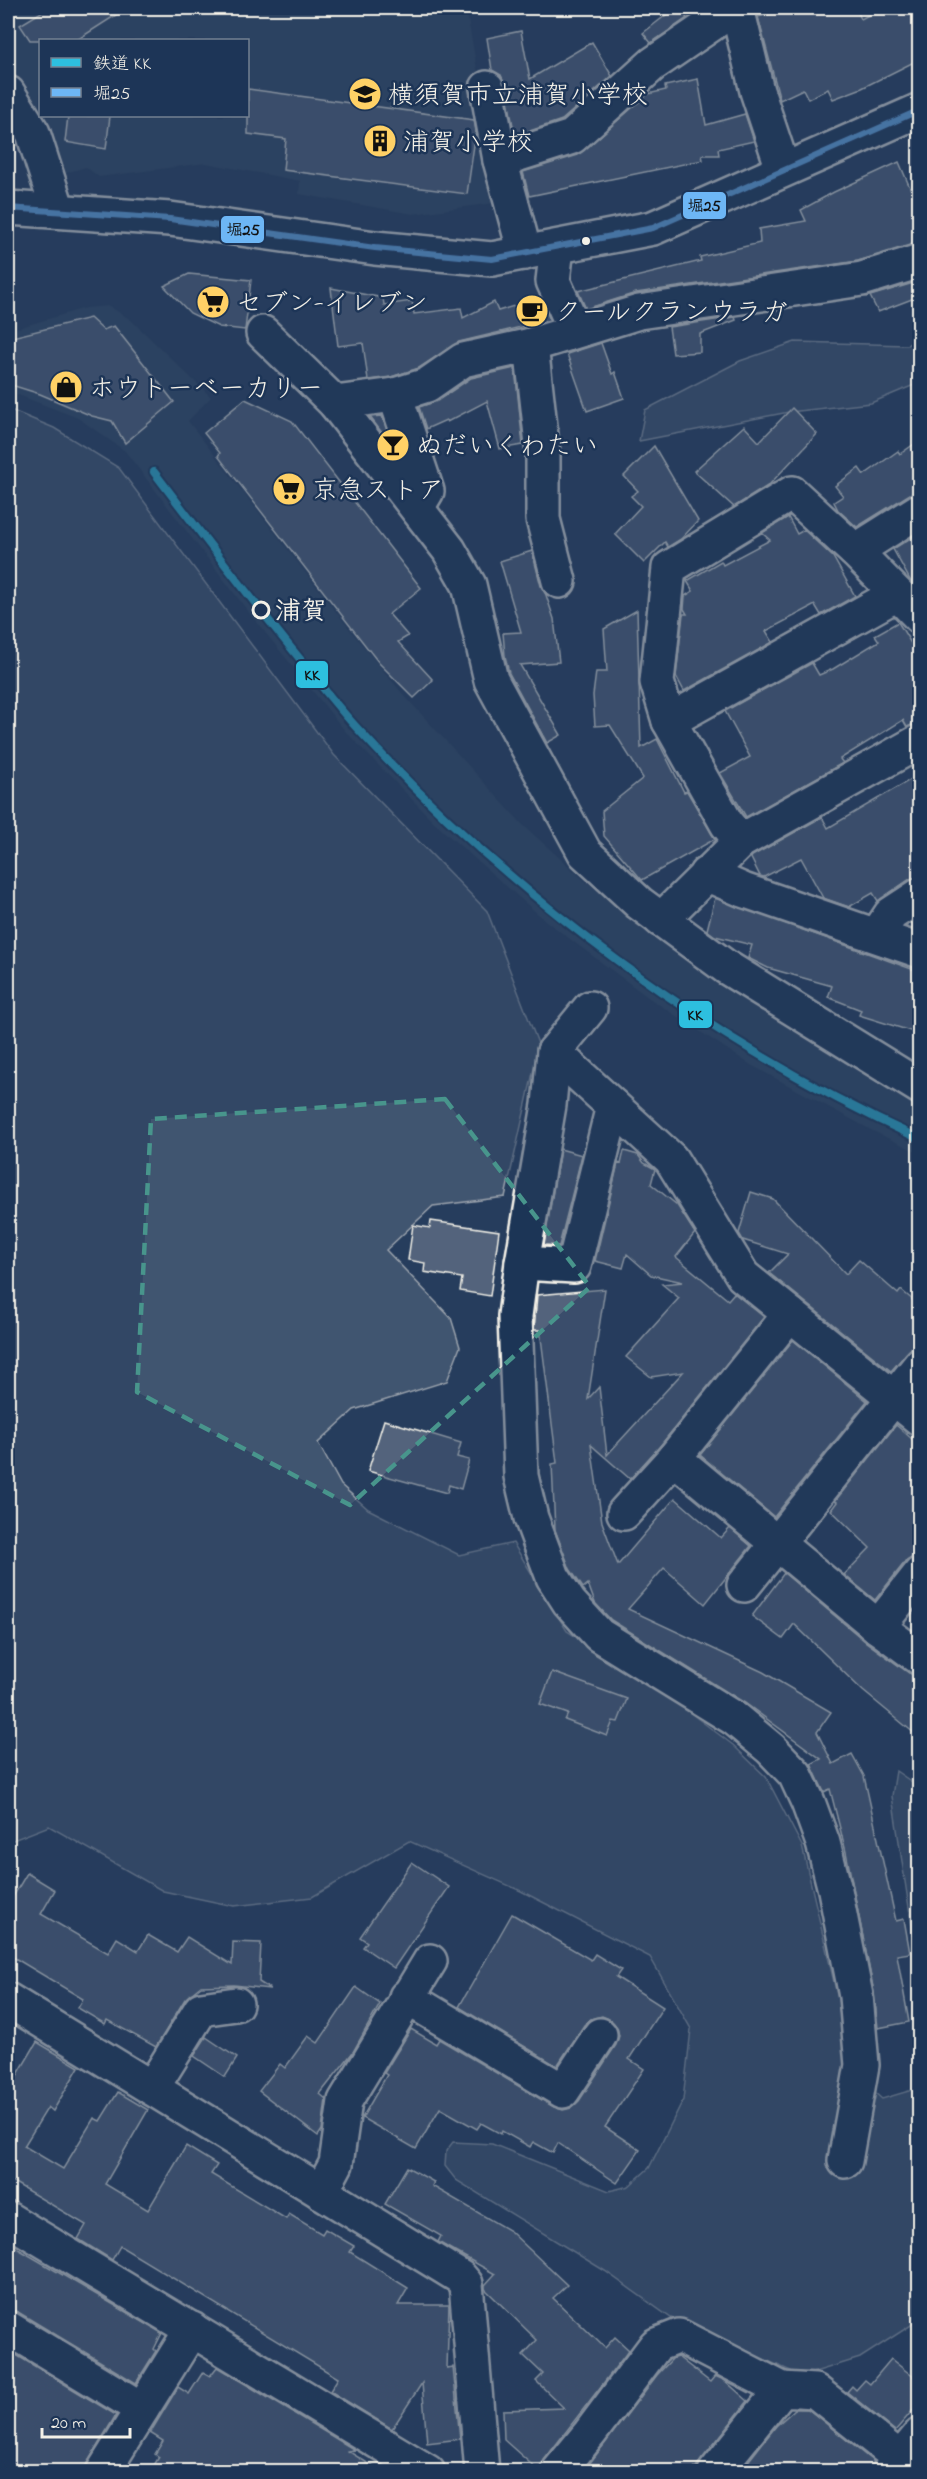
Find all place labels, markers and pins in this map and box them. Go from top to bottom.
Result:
school or university icon: 横須賀市立浦賀小学校 [347,76,383,112]
place label: 横須賀市立浦賀小学校 [388,78,648,116]
building icon: 浦賀小学校 [362,123,398,159]
place label: 浦賀小学校 [403,125,533,163]
unlabelled marker [580,235,592,247]
supermarket icon: セブン-イレブン [195,284,231,320]
place label: セブン-イレブン [236,286,428,324]
cafe icon: クールクランウラガ [514,293,550,329]
place label: クールクランウラガ [555,295,787,333]
shop icon: ホウトーベーカリー [48,369,84,405]
place label: ホウトーベーカリー [89,371,323,409]
bar icon: ぬだいくわたい [375,427,411,463]
place label: ぬだいくわたい [416,429,598,467]
supermarket icon: 京急ストア [271,471,307,507]
place label: 京急ストア [312,473,444,511]
place label: 浦賀 [275,594,327,632]
marker: 浦賀 [252,601,270,619]

